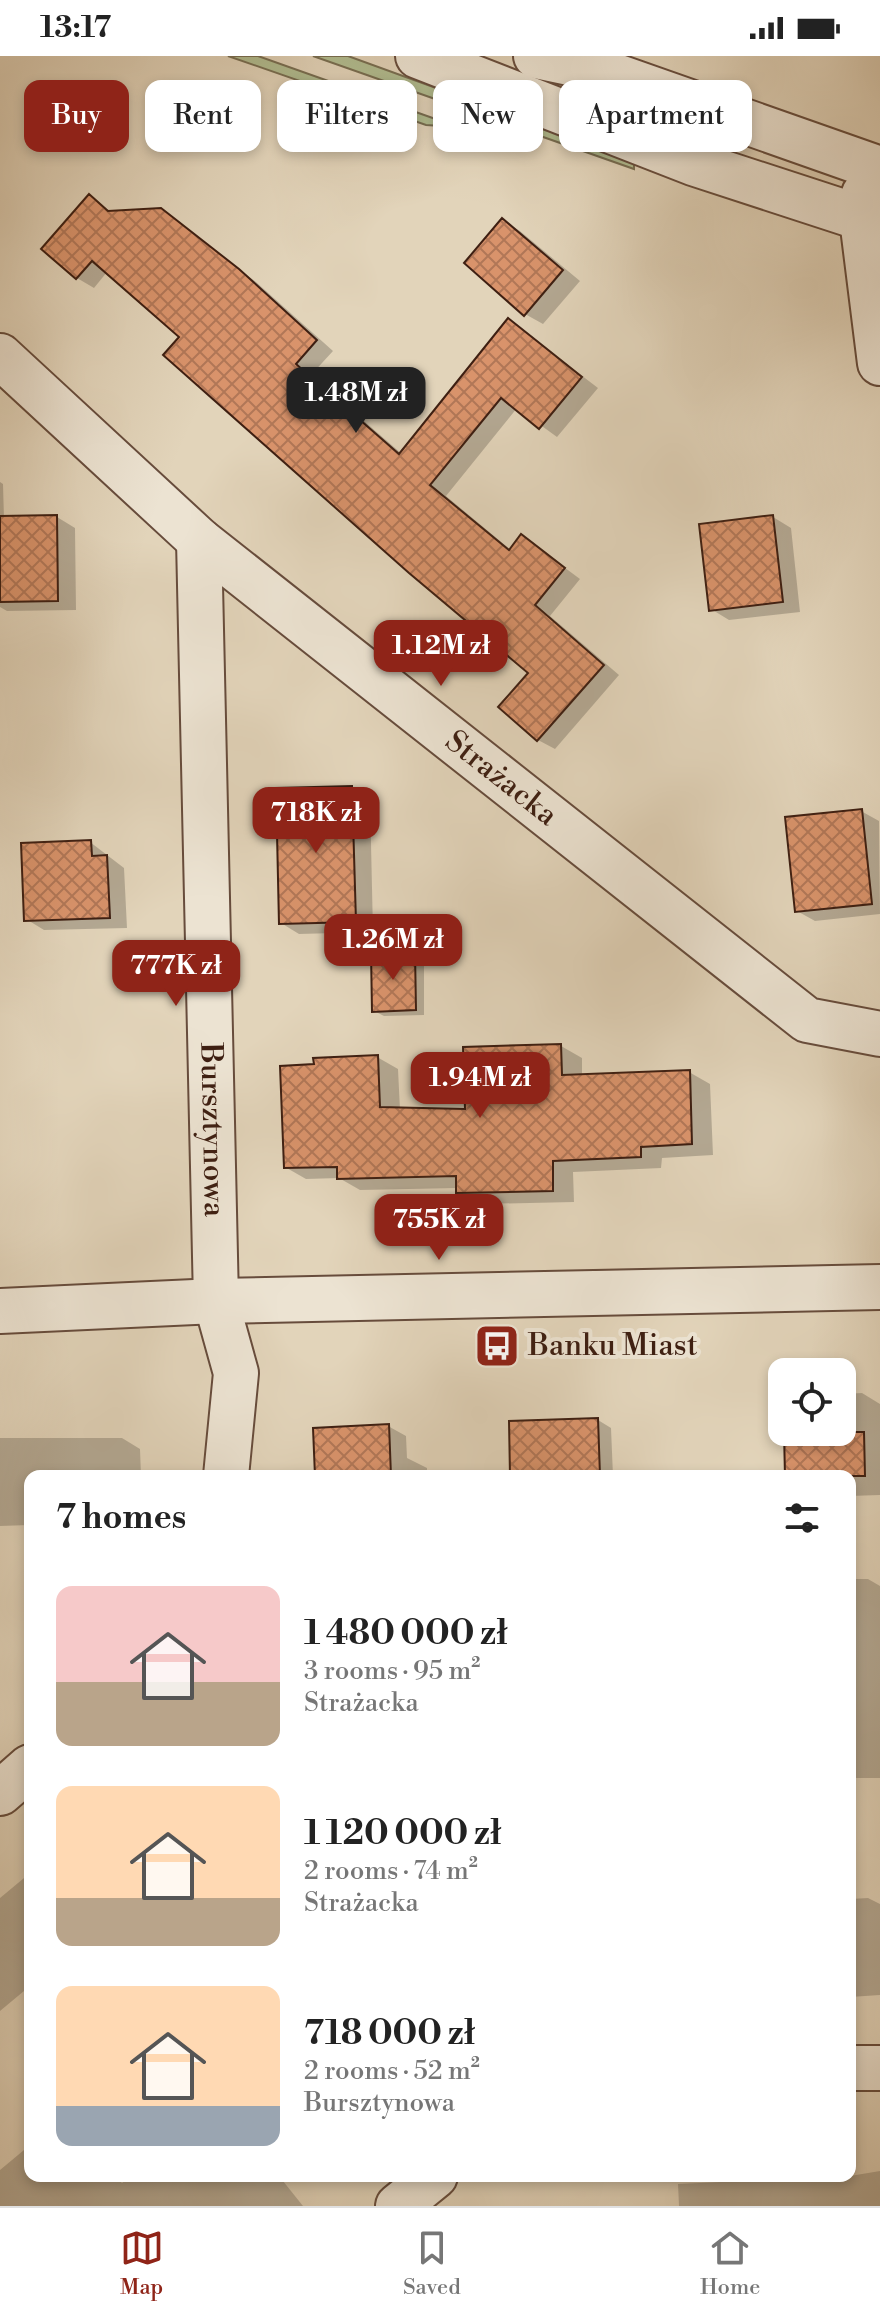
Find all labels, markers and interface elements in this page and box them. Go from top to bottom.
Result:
text: 13:17 [40,9,111,47]
chip: Buy [24,80,129,152]
chip: Rent [145,80,261,152]
chip: Filters [277,80,417,152]
chip: New [433,80,543,152]
chip: Apartment [559,80,752,152]
pin: 1.48M zł [273,367,439,435]
text: 1.48M zł [305,377,408,409]
pin: 1.12M zł [358,620,524,688]
text: 1.12M zł [392,630,490,662]
street label: Strażacka [437,723,566,835]
pin: 718K zł [242,787,390,855]
text: 718K zł [271,797,361,829]
pin: 1.26M zł [310,914,476,982]
text: 1.26M zł [342,924,444,956]
pin: 777K zł [102,940,250,1008]
text: 777K zł [130,950,222,982]
street label: Bursztynowa [191,1041,233,1218]
pin: 1.94M zł [397,1052,563,1120]
text: 1.94M zł [429,1062,531,1094]
pin: 755K zł [365,1194,513,1262]
text: 755K zł [392,1204,486,1236]
bus stop icon: Banku Miast [473,1322,521,1370]
place label: Banku Miast [527,1327,698,1365]
map controls [768,1358,856,1446]
button: locate [768,1358,856,1446]
icon: filters [780,1496,824,1540]
text: 7 homes [56,1497,186,1539]
text: 1 480 000 zł [304,1613,507,1655]
icon: home [120,1618,216,1714]
text: 3 rooms · 95 m² [304,1655,480,1687]
text: Strażacka [304,1687,419,1719]
text: 1 120 000 zł [304,1813,501,1855]
icon: home [120,1818,216,1914]
text: 2 rooms · 74 m² [304,1855,478,1887]
text: Strażacka [304,1887,419,1919]
text: 718 000 zł [304,2013,475,2055]
icon: home [120,2018,216,2114]
text: 2 rooms · 52 m² [304,2055,480,2087]
text: Bursztynowa [304,2087,455,2119]
tab: Map [120,2226,164,2301]
tab: Saved [403,2226,461,2301]
tab: Home [700,2226,760,2301]

